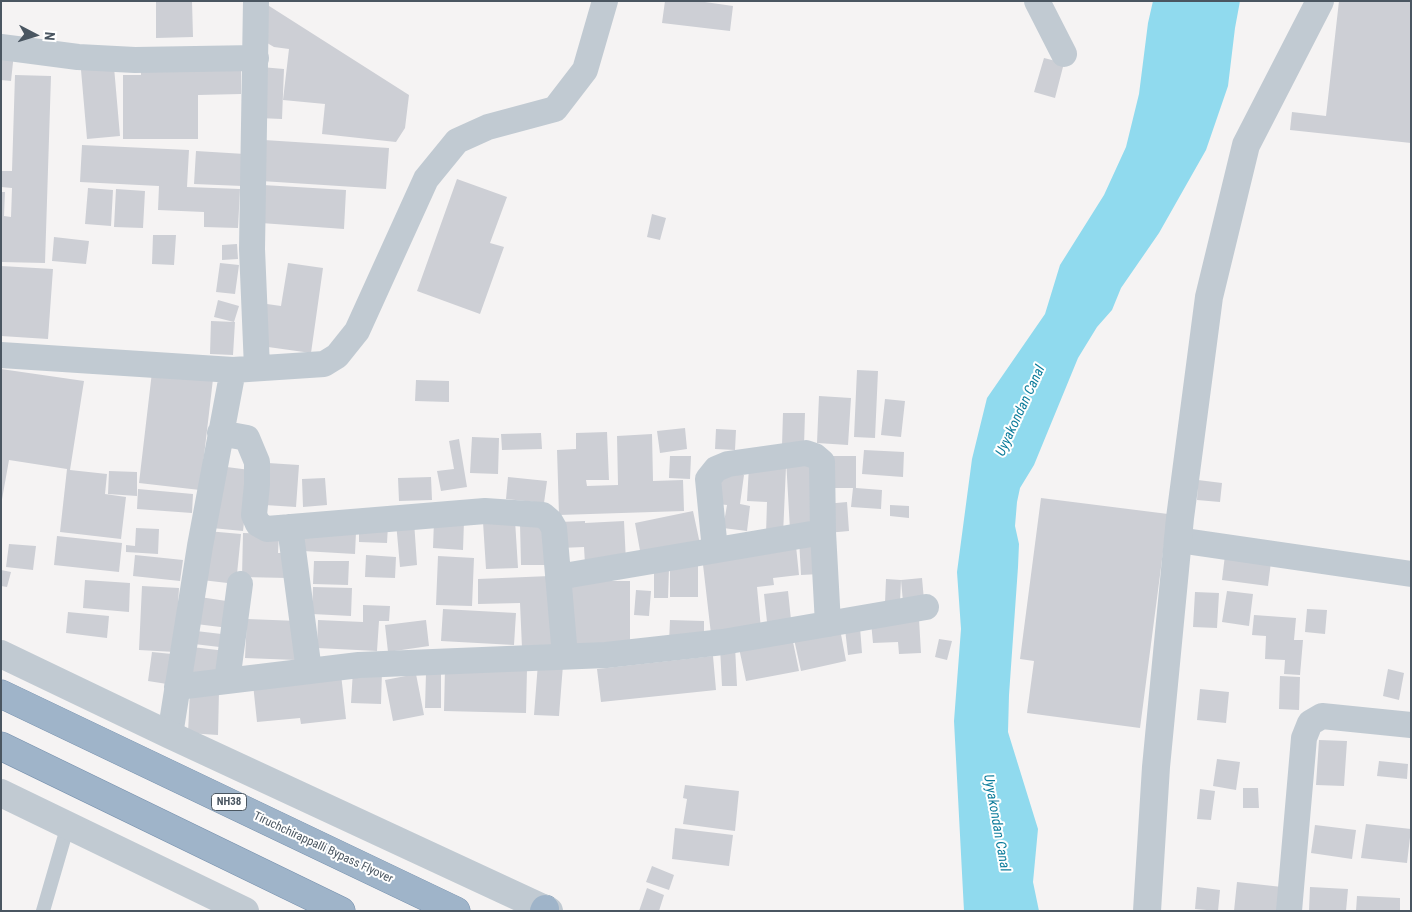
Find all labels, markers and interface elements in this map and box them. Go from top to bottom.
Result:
north arrow [10,10,60,60]
text: N [42,31,58,41]
water label: Uyyakondan Canal [993,363,1049,459]
water label: Uyyakondan Canal [979,773,1013,873]
road number: NH38 [212,794,246,810]
street label: Tiruchchirappalli Bypass Flyover [251,809,395,887]

